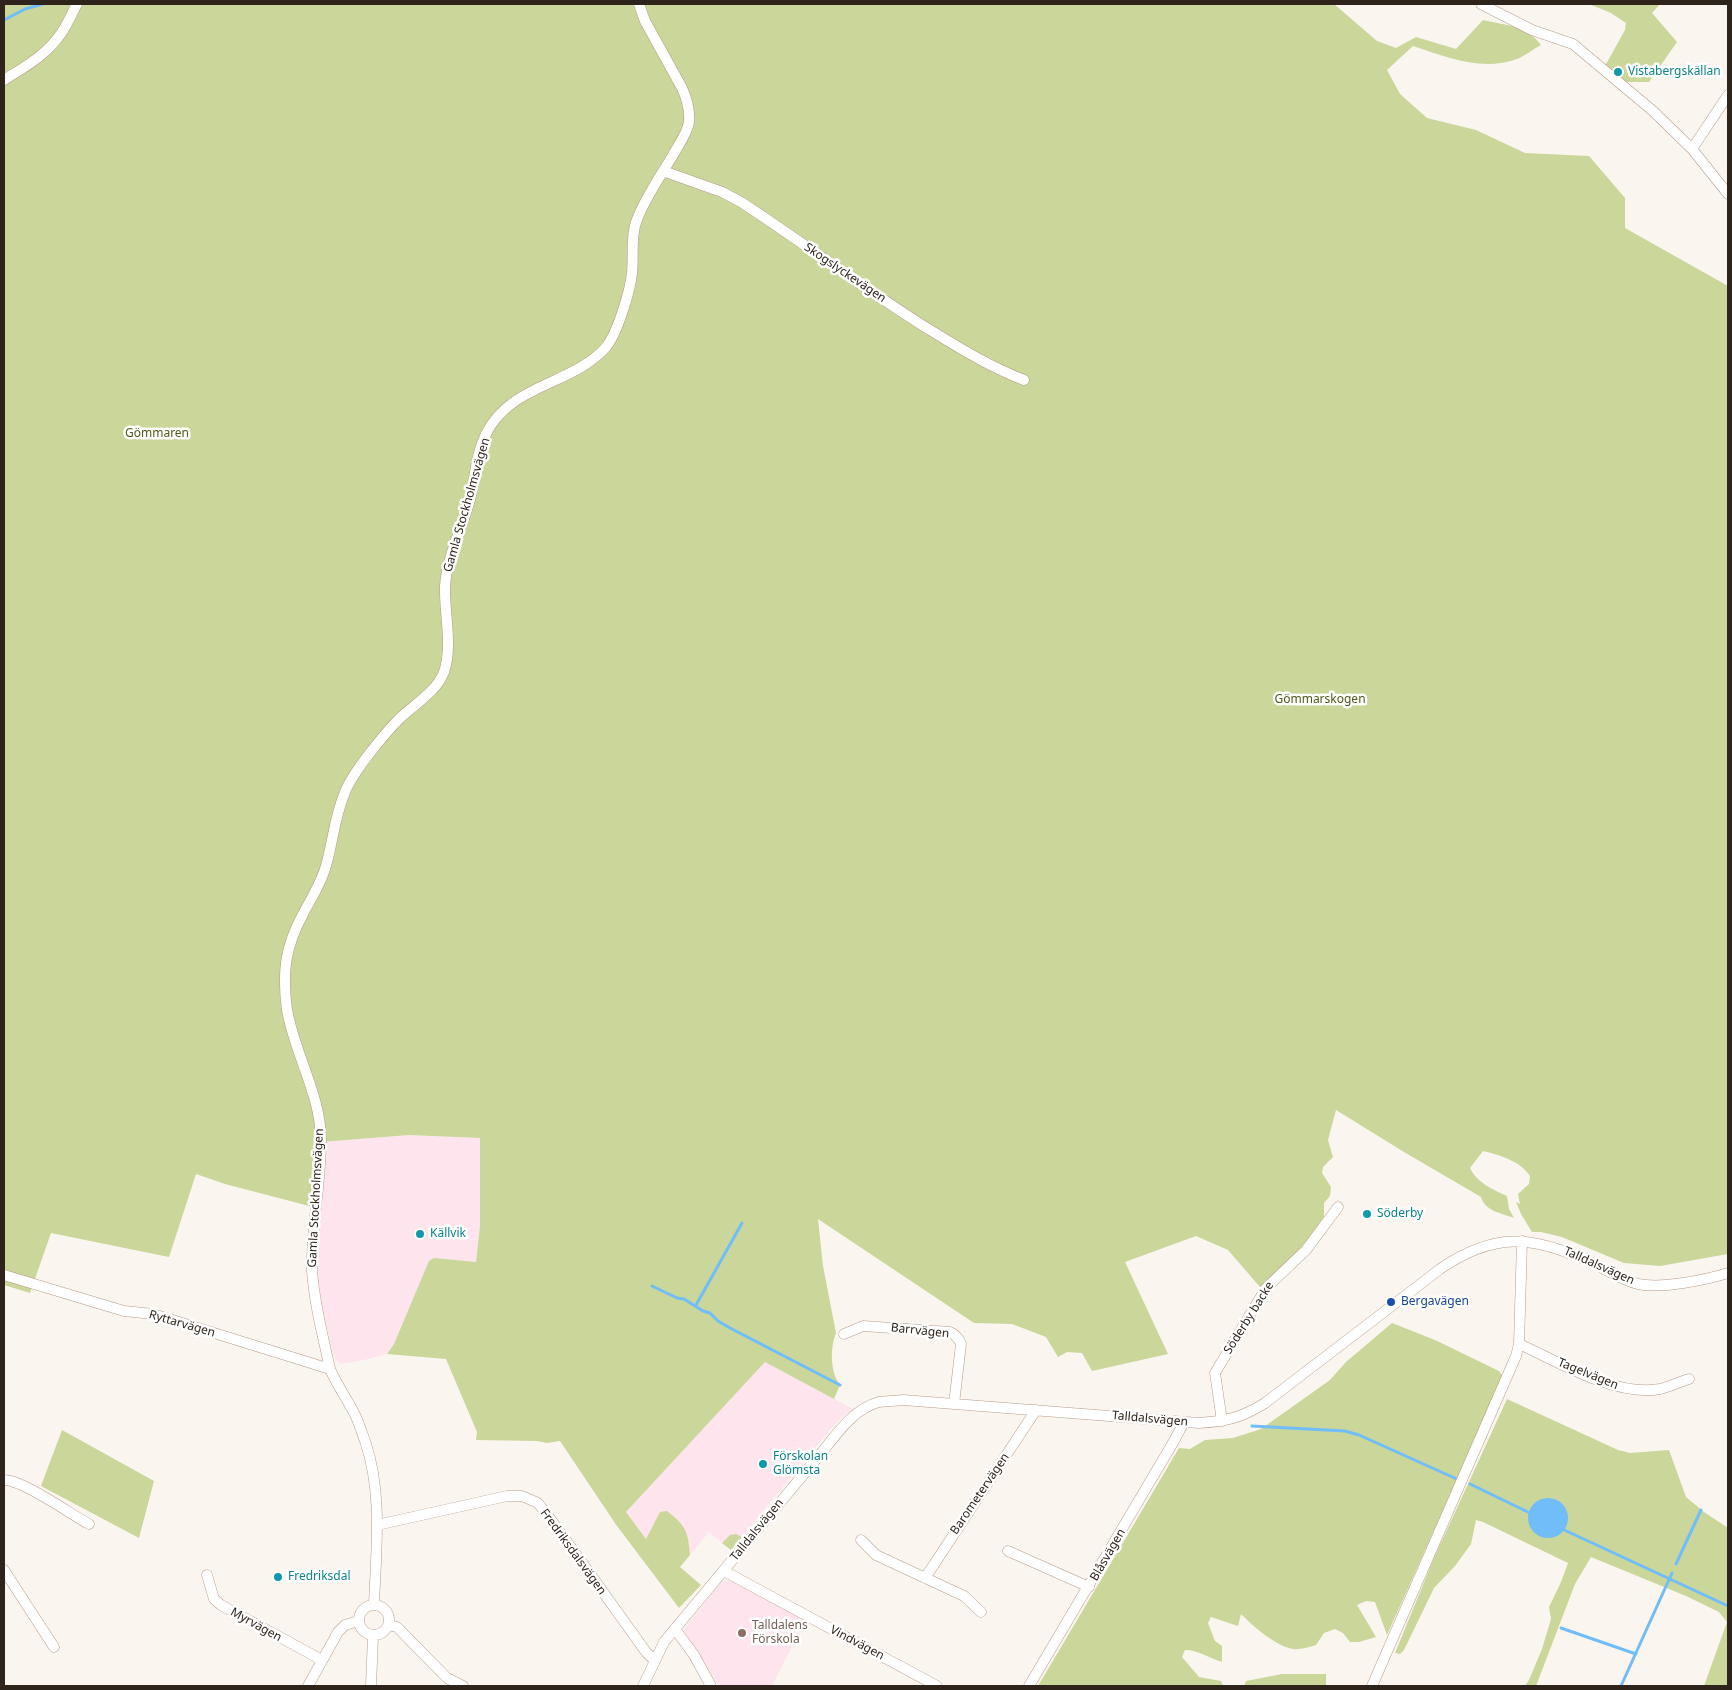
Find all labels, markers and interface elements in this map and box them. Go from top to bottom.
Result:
place label: Vistabergskällan [1628,65,1721,79]
marker: Vistabergskällan [1612,66,1624,78]
street label: Skogslyckevägen [801,240,889,306]
park label: Gömmaren [125,427,189,441]
street label: Gamla Stockholmsvägen [441,436,493,574]
park label: Gömmarskogen [1274,693,1366,707]
street label: Gamla Stockholmsvägen [305,1128,327,1268]
place label: Söderby [1377,1207,1423,1221]
marker: Söderby [1361,1208,1373,1220]
place label: Källvik [430,1227,466,1241]
marker: Källvik [414,1228,426,1240]
street label: Talldalsvägen [1561,1244,1637,1288]
street label: Söderby backe [1221,1279,1277,1357]
place label: Bergavägen [1401,1295,1469,1309]
marker: Bergavägen [1385,1296,1397,1308]
street label: Ryttarvägen [147,1308,217,1340]
street label: Barrvägen [890,1321,950,1341]
street label: Tagelvägen [1556,1355,1620,1393]
street label: Talldalsvägen [1112,1409,1188,1429]
place label: Förskolan Glömsta [773,1450,828,1478]
street label: Barometervägen [947,1451,1013,1537]
marker: Förskolan Glömsta [757,1458,769,1470]
street label: Talldalsvägen [727,1496,787,1564]
street label: Fredriksdalsvägen [537,1506,609,1598]
street label: Blåsvägen [1087,1526,1129,1584]
place label: Fredriksdal [288,1570,351,1584]
marker: Fredriksdal [272,1571,284,1583]
street label: Myrvägen [228,1605,284,1645]
place label: Talldalens Förskola [752,1619,808,1647]
street label: Vindvägen [827,1623,887,1663]
marker: Talldalens Förskola [736,1627,748,1639]

